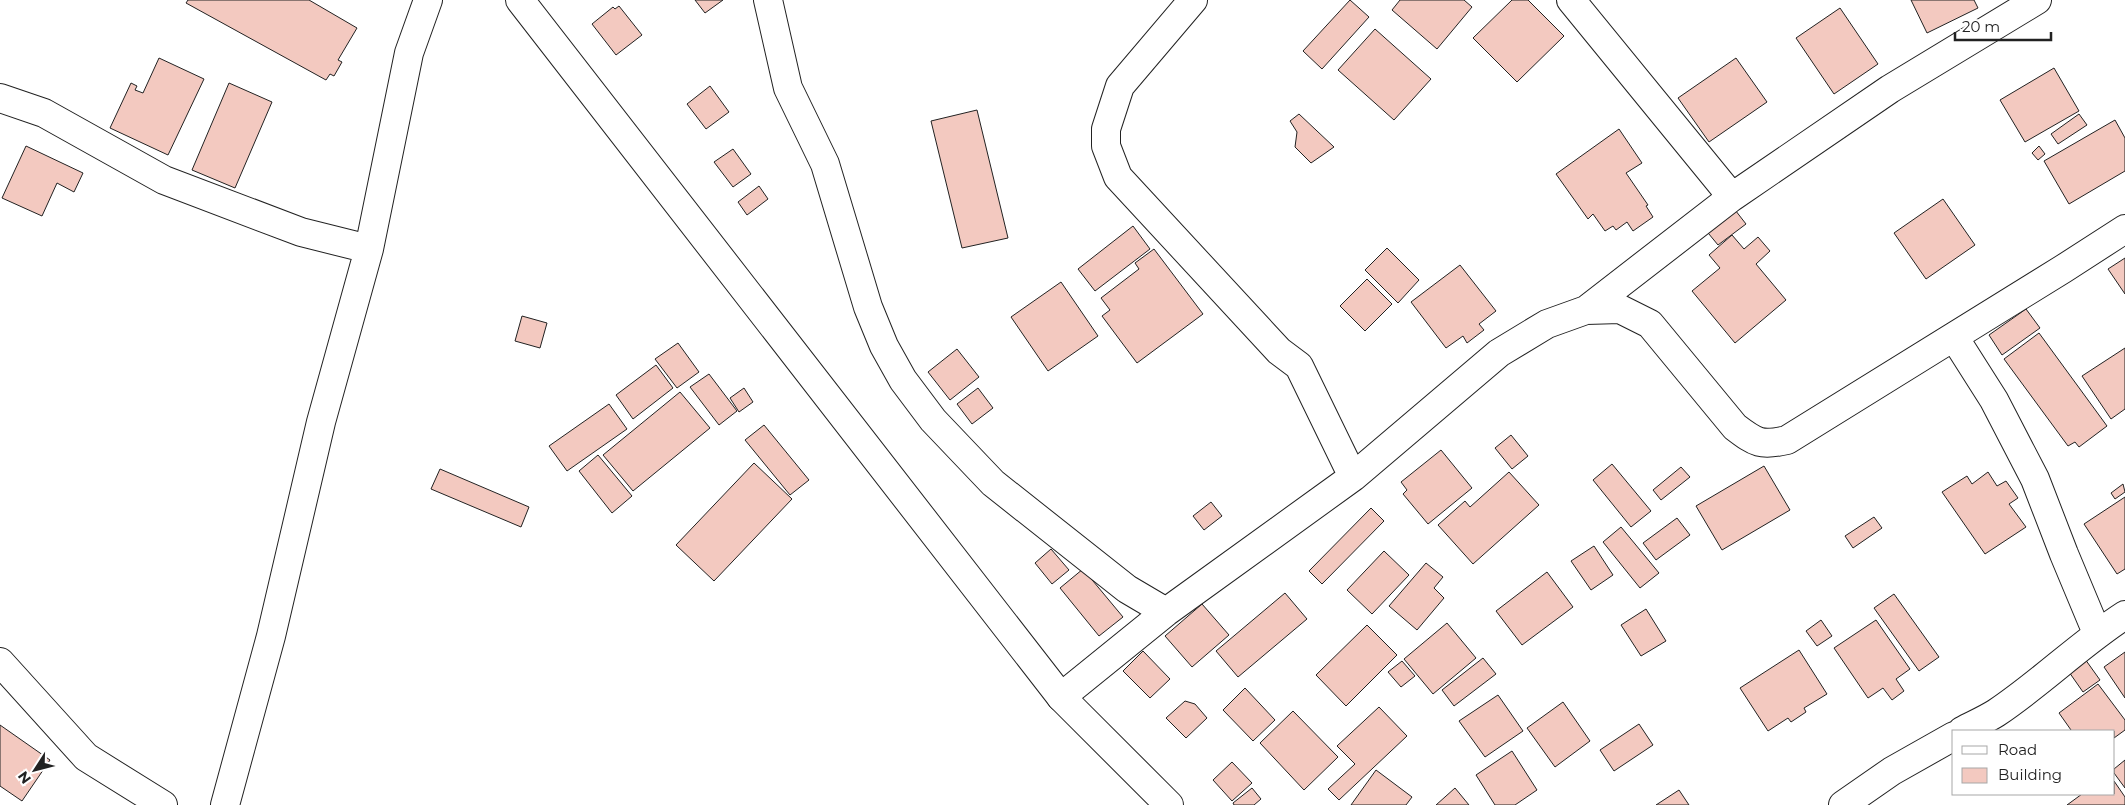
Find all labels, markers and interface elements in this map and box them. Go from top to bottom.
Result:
scale bar [1955,10,2051,42]
text: 20 m [1962,17,2000,36]
legend [1952,730,2115,795]
text: Road [1998,740,2037,759]
north arrow [10,745,60,795]
text: Building [1998,765,2062,784]
text: N [14,768,35,788]

